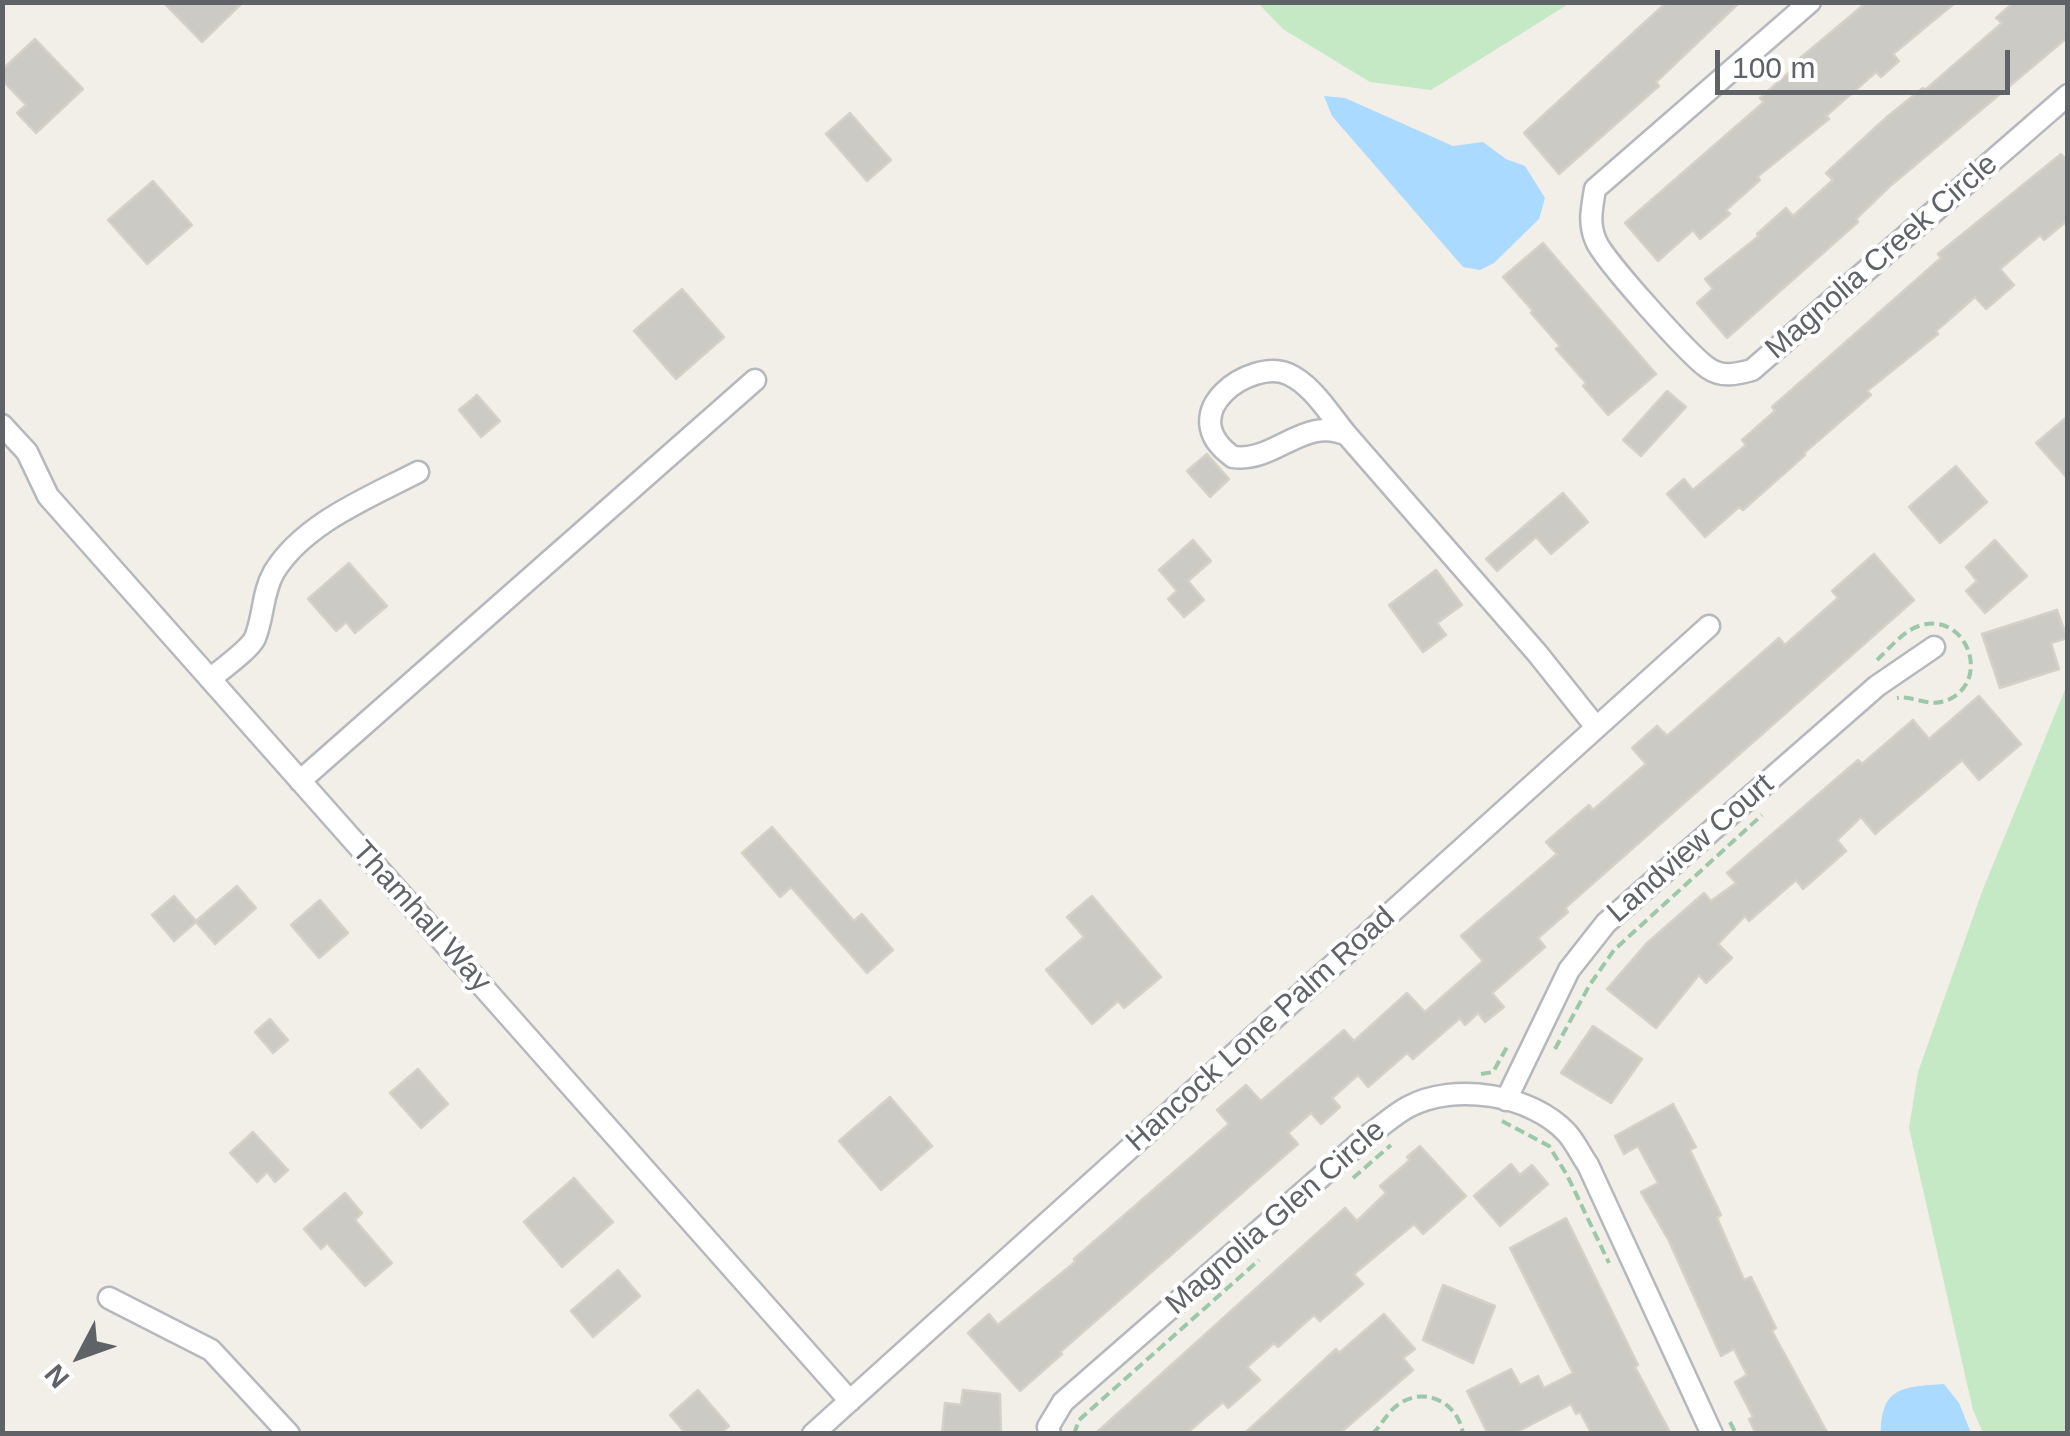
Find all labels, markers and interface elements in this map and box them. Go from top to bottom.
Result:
scale bar [1720,30,2015,92]
text: 100 m [1732,51,1815,84]
street label: Magnolia Creek Circle [1759,147,2005,367]
street label: Landview Court [1601,767,1781,931]
street label: Thamhall Way [344,834,498,1000]
street label: Hancock Lone Palm Road [1119,900,1403,1160]
street label: Magnolia Glen Circle [1159,1113,1393,1323]
north arrow [30,1306,130,1406]
text: N [39,1358,75,1394]

